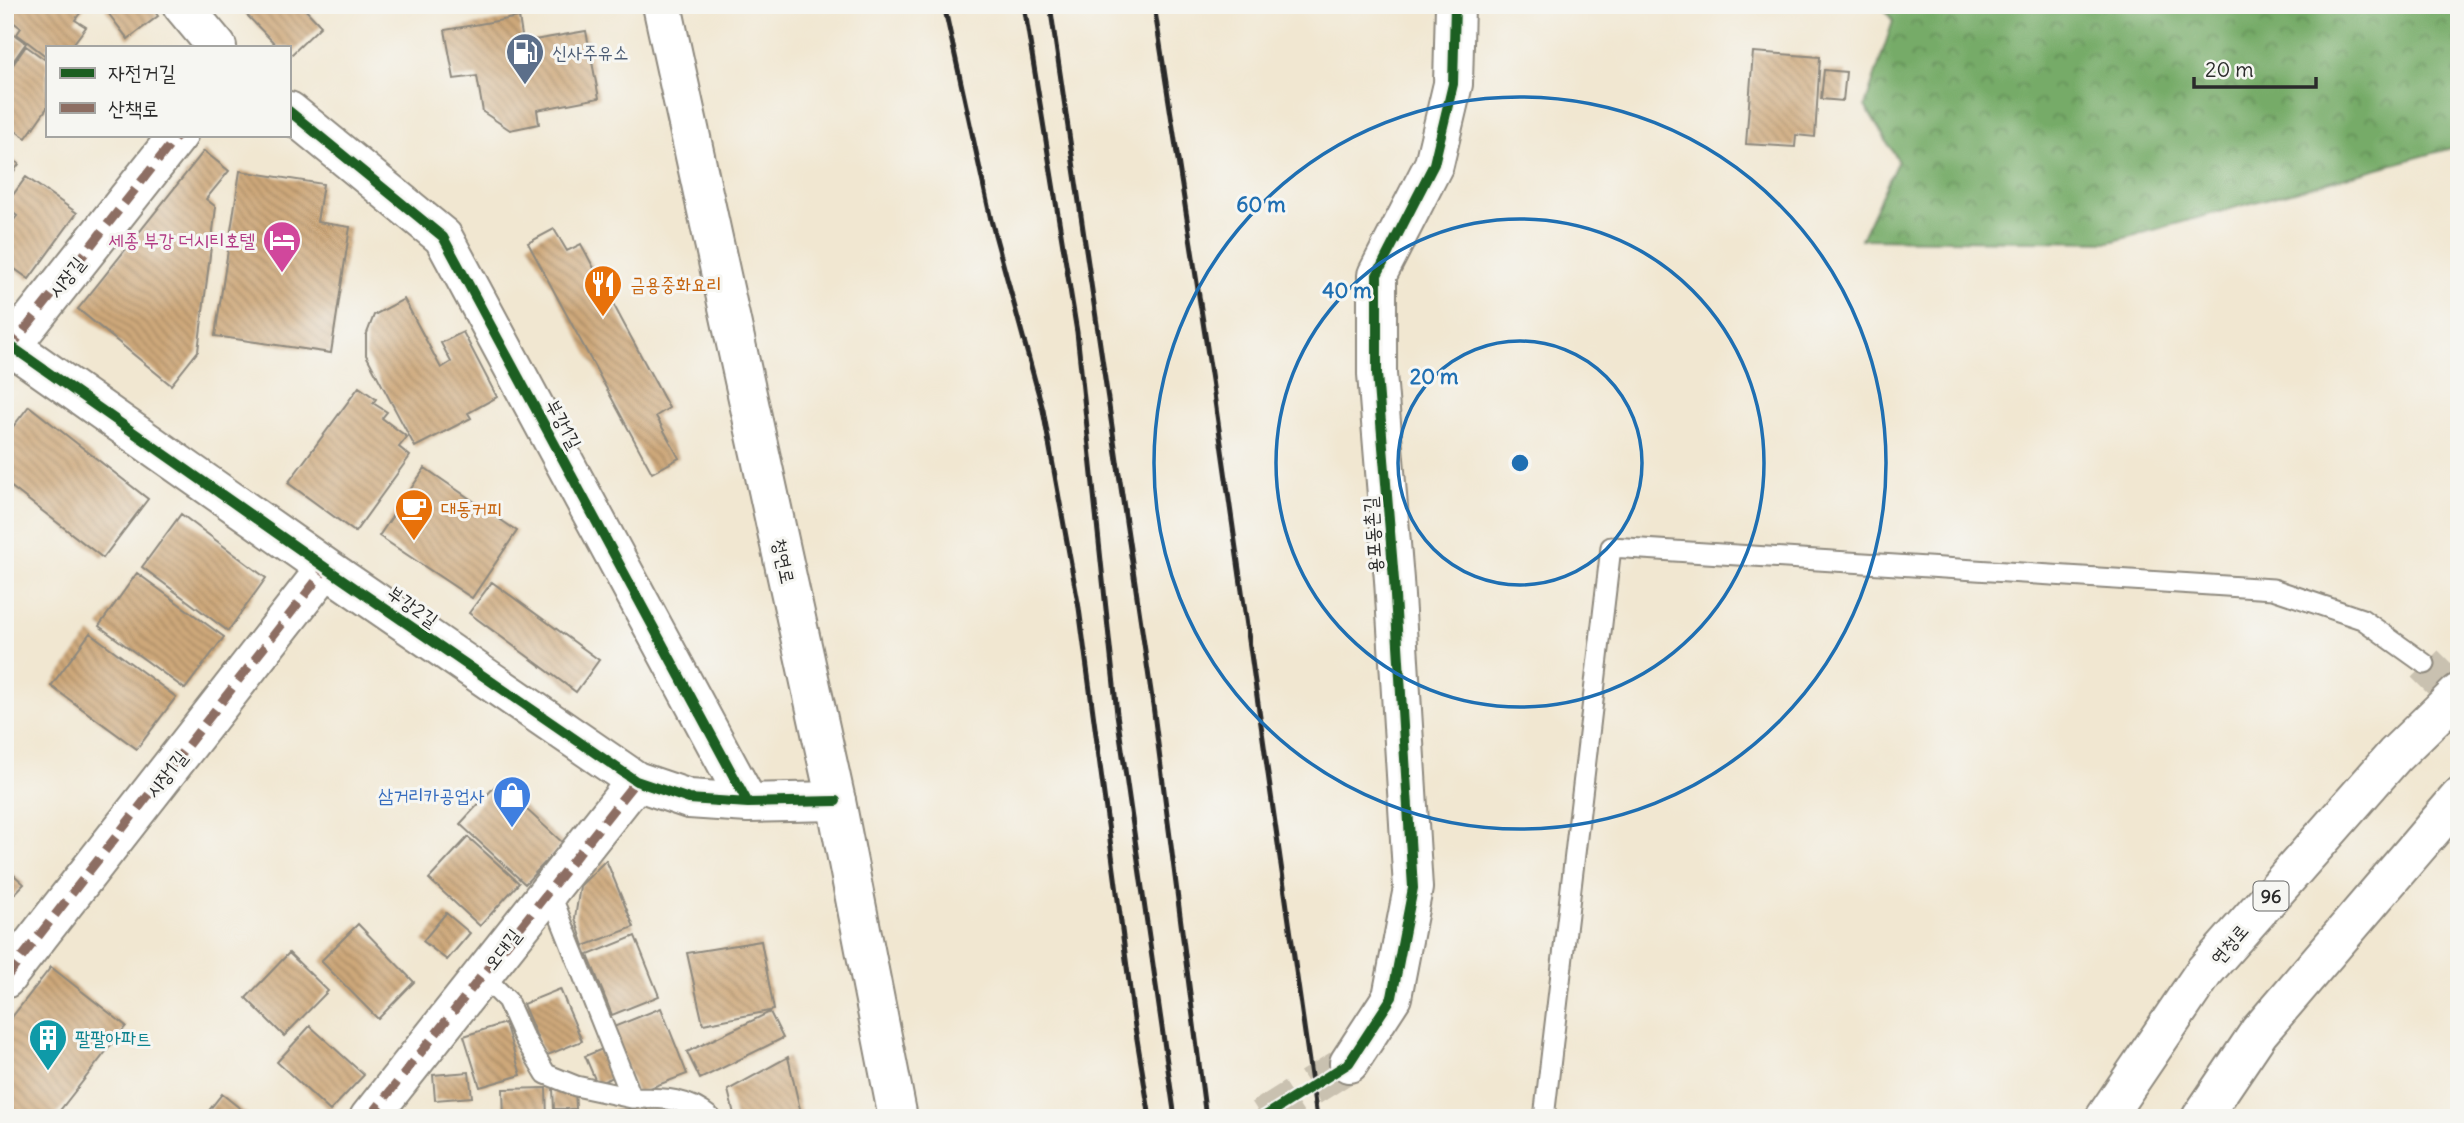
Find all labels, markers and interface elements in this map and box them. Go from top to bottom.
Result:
fuel station icon: 신사주유소 [504,31,546,86]
place label: 신사주유소 [552,40,628,64]
legend [46,46,290,136]
scale bar [2194,46,2317,90]
text: 20 m [2205,56,2254,83]
text: 자전거길 [108,59,176,86]
text: 산책로 [108,95,159,122]
text: 60 m [1236,191,1286,218]
hotel icon: 세종 부강 더시티호텔 [261,219,303,274]
place label: 세종 부강 더시티호텔 [108,228,255,252]
street label: 시장길 [42,252,90,302]
restaurant icon: 금용중화요리 [582,263,624,318]
place label: 금용중화요리 [630,272,722,296]
text: 40 m [1322,277,1372,304]
text: 20 m [1410,363,1459,390]
street label: 부강1길 [541,395,587,453]
centre of rings [1508,451,1532,475]
cafe icon: 대동커피 [393,487,435,542]
place label: 대동커피 [441,496,502,520]
street label: 용포동촌길 [1357,496,1387,574]
street label: 청연로 [767,536,801,586]
street label: 부강2길 [383,580,443,632]
street label: 시장1길 [140,746,192,802]
shop icon: 삼거리카공업사 [491,774,533,829]
place label: 삼거리카공업사 [378,783,485,807]
road number: 96 [2254,882,2288,911]
street label: 연청로 [2205,919,2253,969]
street label: 오대길 [478,924,526,974]
building icon: 팔팔아파트 [27,1017,69,1072]
place label: 팔팔아파트 [75,1026,151,1050]

